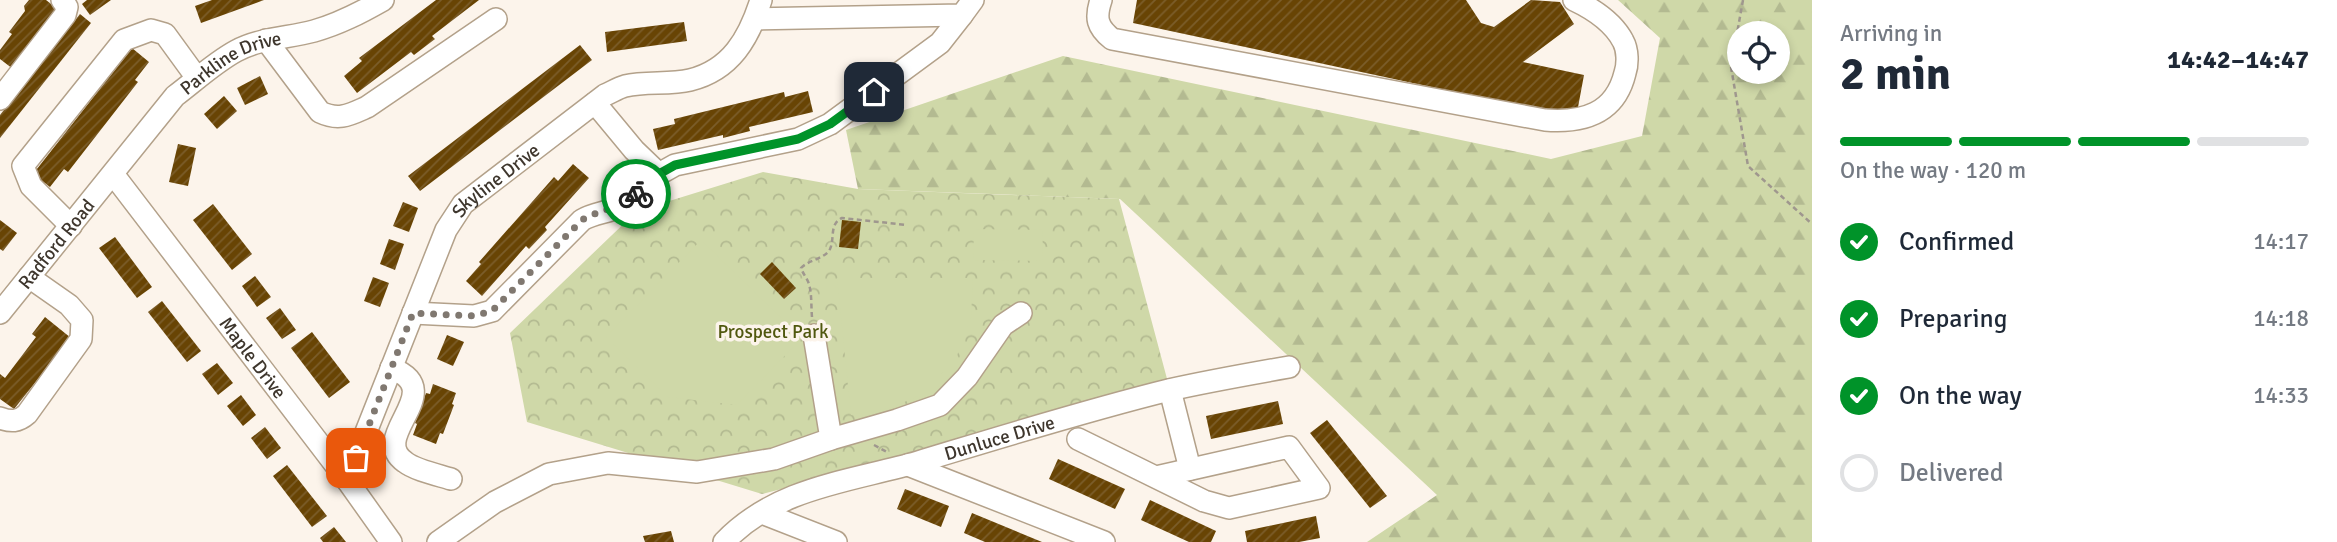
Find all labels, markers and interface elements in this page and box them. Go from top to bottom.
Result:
text: Arriving in [1840,19,1942,48]
map controls [1727,21,1790,84]
button: locate [1727,21,1790,84]
street label: Parkline Drive [176,27,283,100]
text: 14:42–14:47 [2167,44,2309,76]
text: 2 min [1840,46,1951,102]
pin [844,62,904,122]
icon: home [855,73,893,111]
street label: Skyline Drive [447,139,545,222]
text: On the way · 120 m [1840,156,2026,185]
courier [601,159,671,229]
icon: bike [617,175,655,213]
street label: Radford Road [13,194,100,294]
icon: check [1840,223,1878,261]
text: Confirmed [1899,226,2014,258]
text: 14:17 [2253,227,2309,256]
icon: check [1840,300,1878,338]
text: Preparing [1899,303,2007,335]
text: 14:18 [2253,304,2309,333]
street label: Maple Drive [214,312,291,404]
park label: Prospect Park [717,320,829,344]
icon: check [1840,377,1878,415]
text: On the way [1899,380,2022,412]
text: 14:33 [2253,381,2309,410]
street label: Dunluce Drive [942,411,1058,466]
pin [326,428,386,488]
icon: bag [337,439,375,477]
text: Delivered [1899,457,2004,489]

